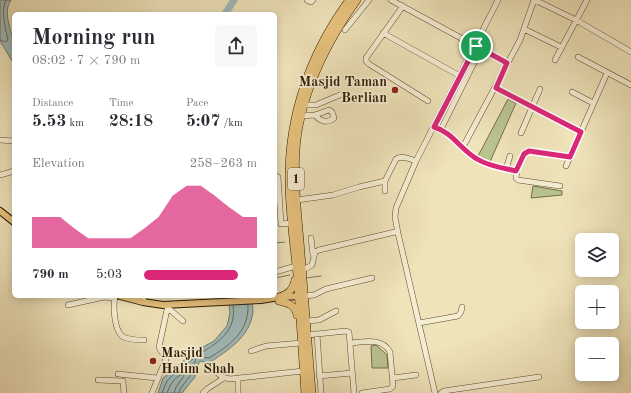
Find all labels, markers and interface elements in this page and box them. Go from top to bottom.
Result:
button: share [215,25,257,67]
text: Morning run [32,27,155,49]
pin [459,29,493,63]
icon: arrive [465,35,487,57]
text: 08:02 · 7 × 790 m [32,54,140,67]
place label: Masjid Taman Berlian [299,75,387,105]
marker: Masjid Taman Berlian [390,85,400,95]
text: Distance [32,98,73,109]
text: Time [109,98,134,109]
text: Pace [186,98,208,109]
text: 5.53 [32,113,66,130]
text: 28:18 [109,113,153,130]
text: 5:07 [186,113,220,130]
text: km [66,118,84,129]
text: /km [220,118,243,129]
text: Elevation [32,157,85,170]
text: 258–263 m [190,157,257,170]
road number: 1 [288,168,304,190]
map controls [575,233,619,381]
button: layers [575,233,619,277]
text: 790 m [32,268,69,281]
text: 5:03 [96,268,122,281]
button: + [575,285,619,329]
button: − [575,337,619,381]
place label: Masjid Halim Shah [161,346,235,376]
marker: Masjid Halim Shah [148,356,158,366]

